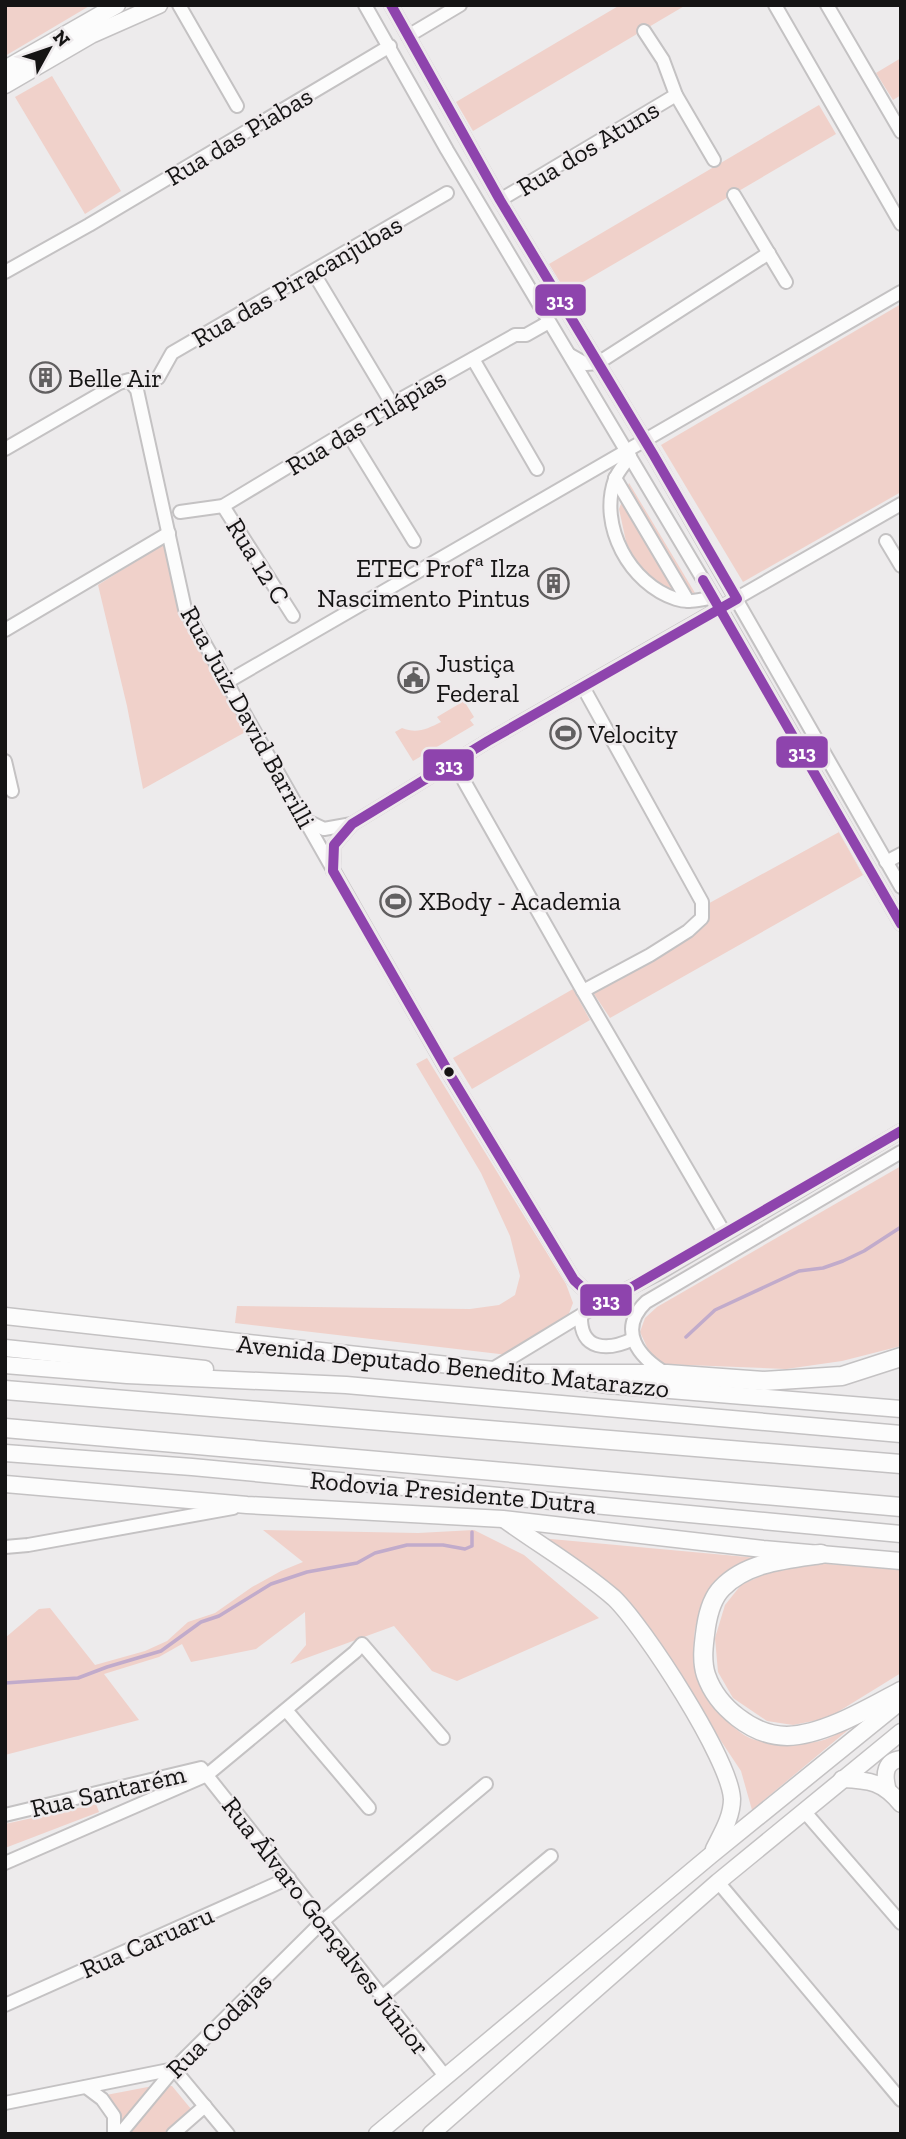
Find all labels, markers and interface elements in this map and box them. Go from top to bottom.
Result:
north arrow [14,14,84,84]
text: N [48,25,75,51]
street label: Rua das Piabas [160,80,318,192]
street label: Rua dos Atuns [511,93,665,203]
street label: Rua das Piracanjubas [186,208,408,354]
line badge: 313 [534,283,587,317]
text: 313 [546,289,574,312]
building icon: Belle Air [28,361,62,395]
place label: Belle Air [68,362,162,394]
street label: Rua das Tilápias [280,362,452,482]
street label: Rua 12 C [219,512,297,610]
place label: ETEC Profª Ilza Nascimento Pintus [317,552,530,614]
building icon: ETEC Profª Ilza Nascimento Pintus [536,566,570,600]
street label: Rua Juiz David Barrilli [174,600,322,834]
place label: Justiça Federal [436,647,519,709]
public building icon: Justiça Federal [396,661,430,695]
sports icon: Velocity [548,717,582,751]
place label: Velocity [587,718,679,750]
line badge: 313 [775,735,829,769]
text: 313 [788,741,816,764]
line badge: 313 [422,748,475,782]
text: 313 [435,754,463,777]
sports icon: XBody - Academia [379,884,413,918]
place label: XBody - Academia [419,885,621,917]
unlabelled marker [442,1065,456,1079]
line badge: 313 [579,1283,633,1317]
text: 313 [592,1289,620,1312]
street label: Avenida Deputado Benedito Matarazzo [235,1327,671,1405]
street label: Rodovia Presidente Dutra [309,1464,598,1520]
street label: Rua Santarém [27,1757,189,1824]
street label: Rua Álvaro Gonçalves Júnior [215,1790,437,2062]
street label: Rua Caruaru [76,1898,219,1985]
street label: Rua Codajas [159,1965,279,2085]

